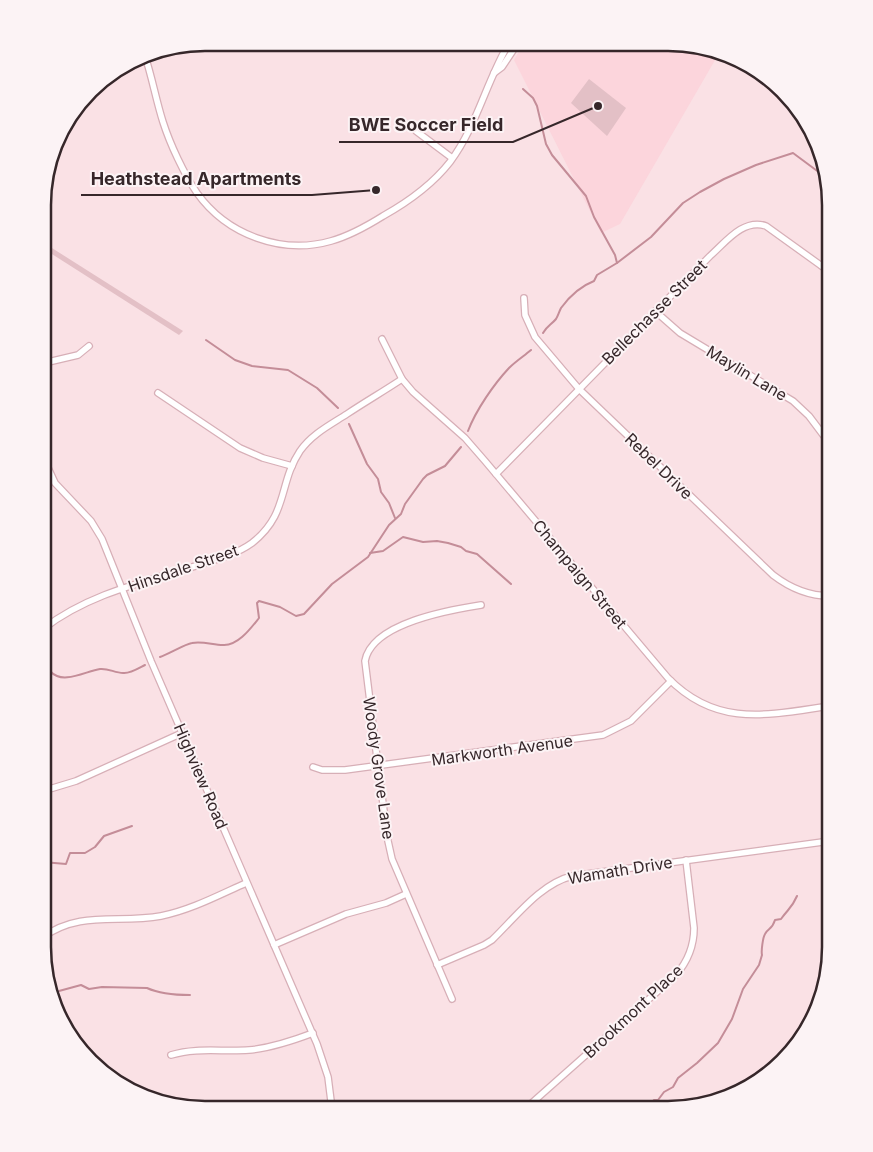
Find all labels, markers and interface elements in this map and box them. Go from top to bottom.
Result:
callout: BWE Soccer Field [339,109,513,142]
text: BWE Soccer Field [349,114,503,135]
callout: Heathstead Apartments [81,162,312,195]
text: Heathstead Apartments [91,168,301,189]
street label: Bellechasse Street [597,255,711,369]
street label: Maylin Lane [703,341,791,405]
street label: Rebel Drive [621,429,697,503]
street label: Champaign Street [529,516,631,632]
street label: Hinsdale Street [125,540,241,596]
street label: Woody Grove Lane [359,695,399,841]
street label: Highview Road [170,720,232,832]
street label: Markworth Avenue [430,730,574,770]
street label: Wamath Drive [566,852,674,888]
street label: Brookmont Place [579,960,687,1062]

